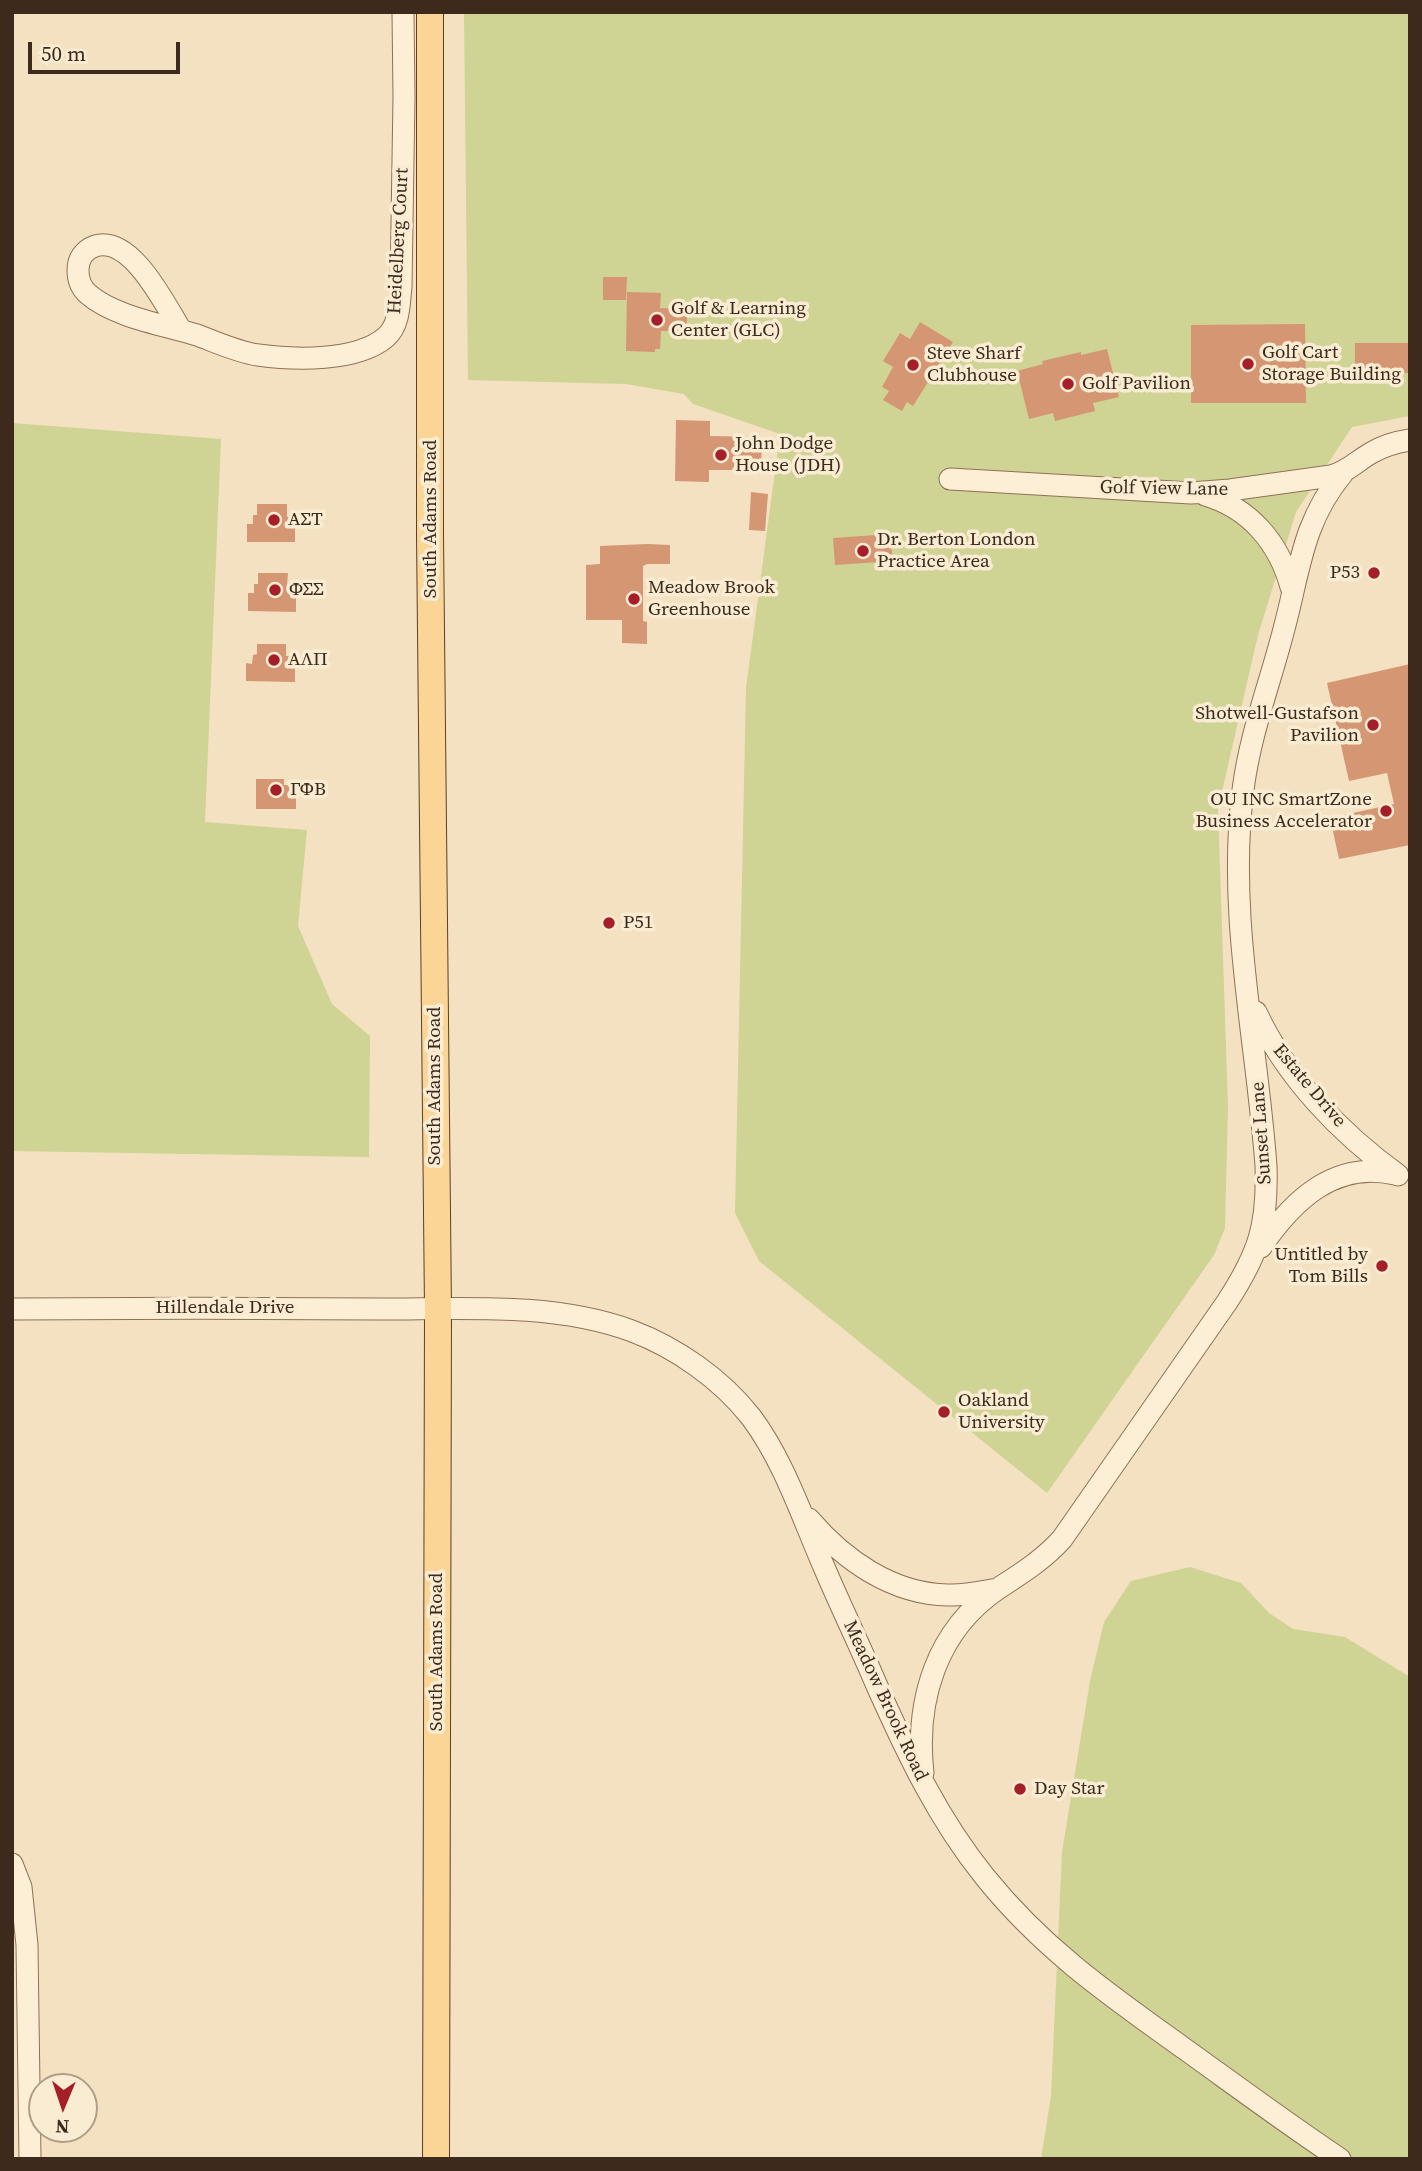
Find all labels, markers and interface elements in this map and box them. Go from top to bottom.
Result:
scale bar [32,28,184,72]
text: 50 m [41,39,86,68]
street label: Heidelberg Court [384,167,414,315]
place label: Golf & Learning Center (GLC) [671,298,806,342]
marker: Golf & Learning Center (GLC) [649,312,665,328]
place label: Golf Cart Storage Building [1262,342,1401,386]
place label: Steve Sharf Clubhouse [927,343,1021,387]
marker: Golf Cart Storage Building [1240,356,1256,372]
marker: Steve Sharf Clubhouse [905,357,921,373]
place label: Golf Pavilion [1082,373,1191,395]
marker: Golf Pavilion [1060,376,1076,392]
place label: John Dodge House (JDH) [735,433,841,477]
street label: South Adams Road [420,440,442,598]
marker: John Dodge House (JDH) [713,447,729,463]
street label: Golf View Lane [1100,476,1228,502]
place label: AΣΤ [288,509,323,531]
marker: AΣΤ [266,512,282,528]
place label: Dr. Berton London Practice Area [877,529,1035,573]
marker: Dr. Berton London Practice Area [855,543,871,559]
place label: P53 [1330,562,1360,584]
marker: P53 [1366,565,1382,581]
place label: Meadow Brook Greenhouse [648,577,775,621]
place label: ΦΣΣ [289,579,324,601]
marker: ΦΣΣ [267,582,283,598]
marker: Meadow Brook Greenhouse [626,591,642,607]
place label: AΛΠ [288,649,328,671]
marker: AΛΠ [266,652,282,668]
place label: Shotwell-Gustafson Pavilion [1195,703,1359,747]
marker: Shotwell-Gustafson Pavilion [1365,717,1381,733]
place label: ΓΦB [290,779,326,801]
marker: ΓΦB [268,782,284,798]
place label: OU INC SmartZone Business Accelerator [1196,789,1372,833]
marker: OU INC SmartZone Business Accelerator [1378,803,1394,819]
place label: P51 [623,912,653,934]
marker: P51 [601,915,617,931]
street label: South Adams Road [424,1007,446,1165]
street label: Estate Drive [1268,1040,1350,1132]
street label: Sunset Lane [1247,1081,1277,1185]
place label: Untitled by Tom Bills [1274,1244,1368,1288]
marker: Untitled by Tom Bills [1374,1258,1390,1274]
street label: Hillendale Drive [155,1297,295,1319]
place label: Oakland University [958,1390,1045,1434]
marker: Oakland University [936,1404,952,1420]
street label: South Adams Road [426,1573,448,1731]
street label: Meadow Brook Road [838,1617,932,1785]
place label: Day Star [1034,1778,1104,1800]
marker: Day Star [1012,1781,1028,1797]
north arrow [28,2073,98,2143]
text: N [55,2114,70,2140]

